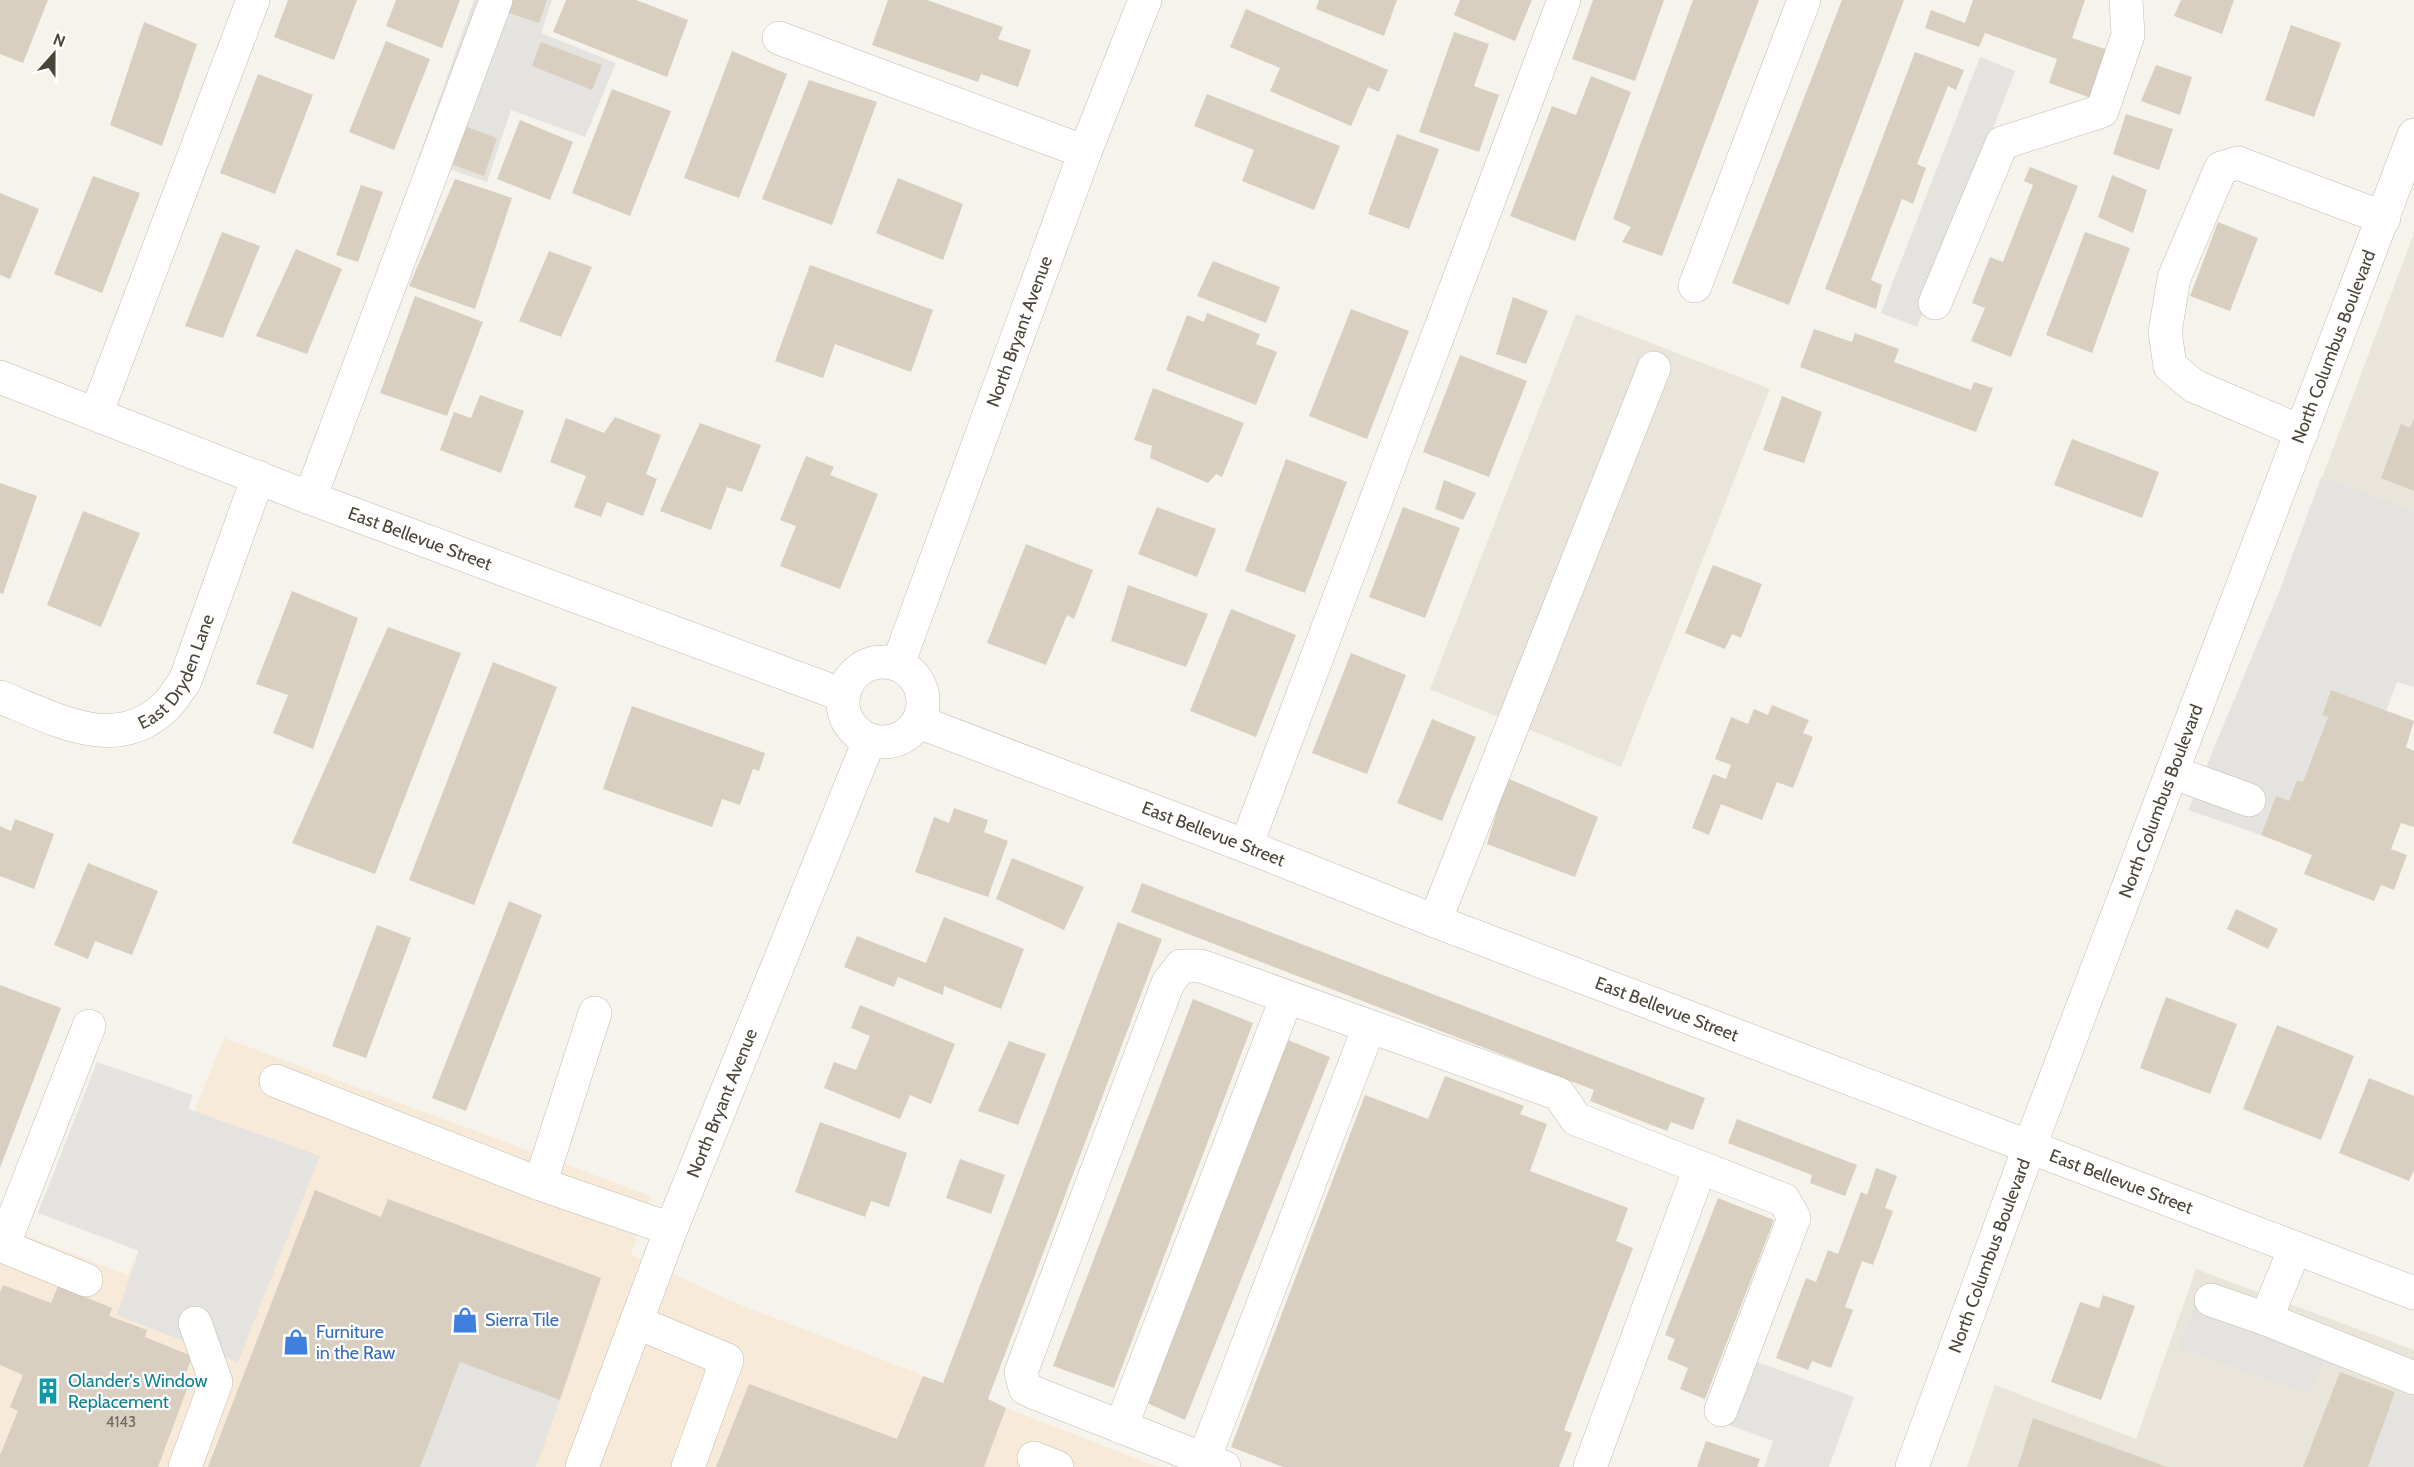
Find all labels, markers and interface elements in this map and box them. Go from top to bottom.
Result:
north arrow [24,24,84,84]
text: N [51,30,68,51]
street label: North Columbus Boulevard [2287,247,2380,447]
street label: North Bryant Avenue [982,253,1057,410]
street label: East Bellevue Street [345,502,495,575]
street label: East Dryden Lane [134,611,219,734]
street label: North Columbus Boulevard [2114,701,2208,901]
street label: East Bellevue Street [1139,797,1288,871]
street label: East Bellevue Street [1592,972,1742,1046]
street label: North Bryant Avenue [682,1025,762,1181]
street label: East Bellevue Street [2046,1144,2196,1219]
street label: North Columbus Boulevard [1944,1156,2035,1356]
shop icon: Sierra Tile [450,1305,480,1335]
place label: Sierra Tile [485,1309,559,1331]
place label: Furniture in the Raw [316,1321,395,1364]
shop icon: Furniture in the Raw [281,1327,311,1357]
place label: Olander's Window Replacement [68,1370,208,1413]
building icon: Olander's Window Replacement [33,1376,63,1406]
house number: 4143 [106,1413,136,1431]

